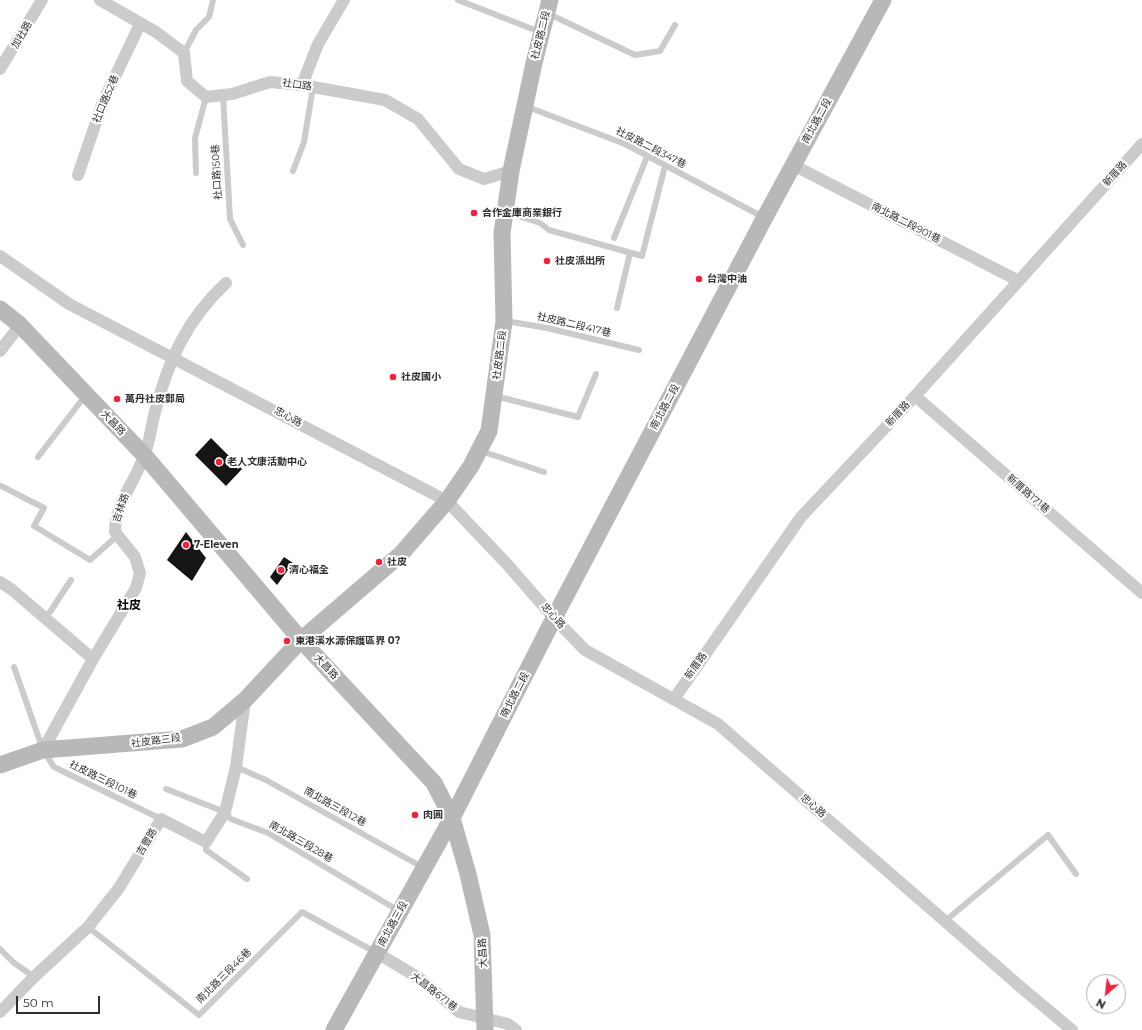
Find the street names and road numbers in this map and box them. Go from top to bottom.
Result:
street label: 社皮路二段 [529,9,553,61]
street label: 加社路 [9,19,35,51]
street label: 社口路52巷 [90,73,122,125]
street label: 社口路 [281,77,313,93]
street label: 南北路二段 [800,96,834,146]
street label: 社皮路二段347巷 [614,125,688,171]
street label: 社口路150巷 [210,144,224,200]
street label: 新厝路 [1101,159,1129,189]
street label: 南北路二段901巷 [869,200,943,246]
street label: 社皮路二段417巷 [536,311,612,339]
street label: 社皮路二段 [491,329,509,381]
street label: 南北路二段 [648,382,682,432]
street label: 新厝路 [883,399,913,429]
street label: 忠心路 [272,405,304,429]
street label: 大昌路 [98,408,128,438]
street label: 新厝路171巷 [1004,472,1052,516]
street label: 吉林路 [110,492,132,524]
street label: 忠心路 [539,601,567,631]
street label: 新厝路 [682,650,710,682]
street label: 大昌路 [311,652,341,682]
street label: 南北路二段 [498,670,532,720]
street label: 社皮路三段 [130,732,182,750]
street label: 社皮路三段101巷 [67,758,139,802]
street label: 南北路三段12巷 [302,785,368,829]
street label: 忠心路 [798,792,828,820]
street label: 南北路三段28巷 [267,819,335,865]
street label: 吉豐路 [134,826,160,858]
street label: 南北路三段 [376,899,410,949]
street label: 大昌路 [476,938,490,968]
street label: 南北路三段46巷 [194,946,254,1006]
street label: 大昌路671巷 [408,970,460,1014]

